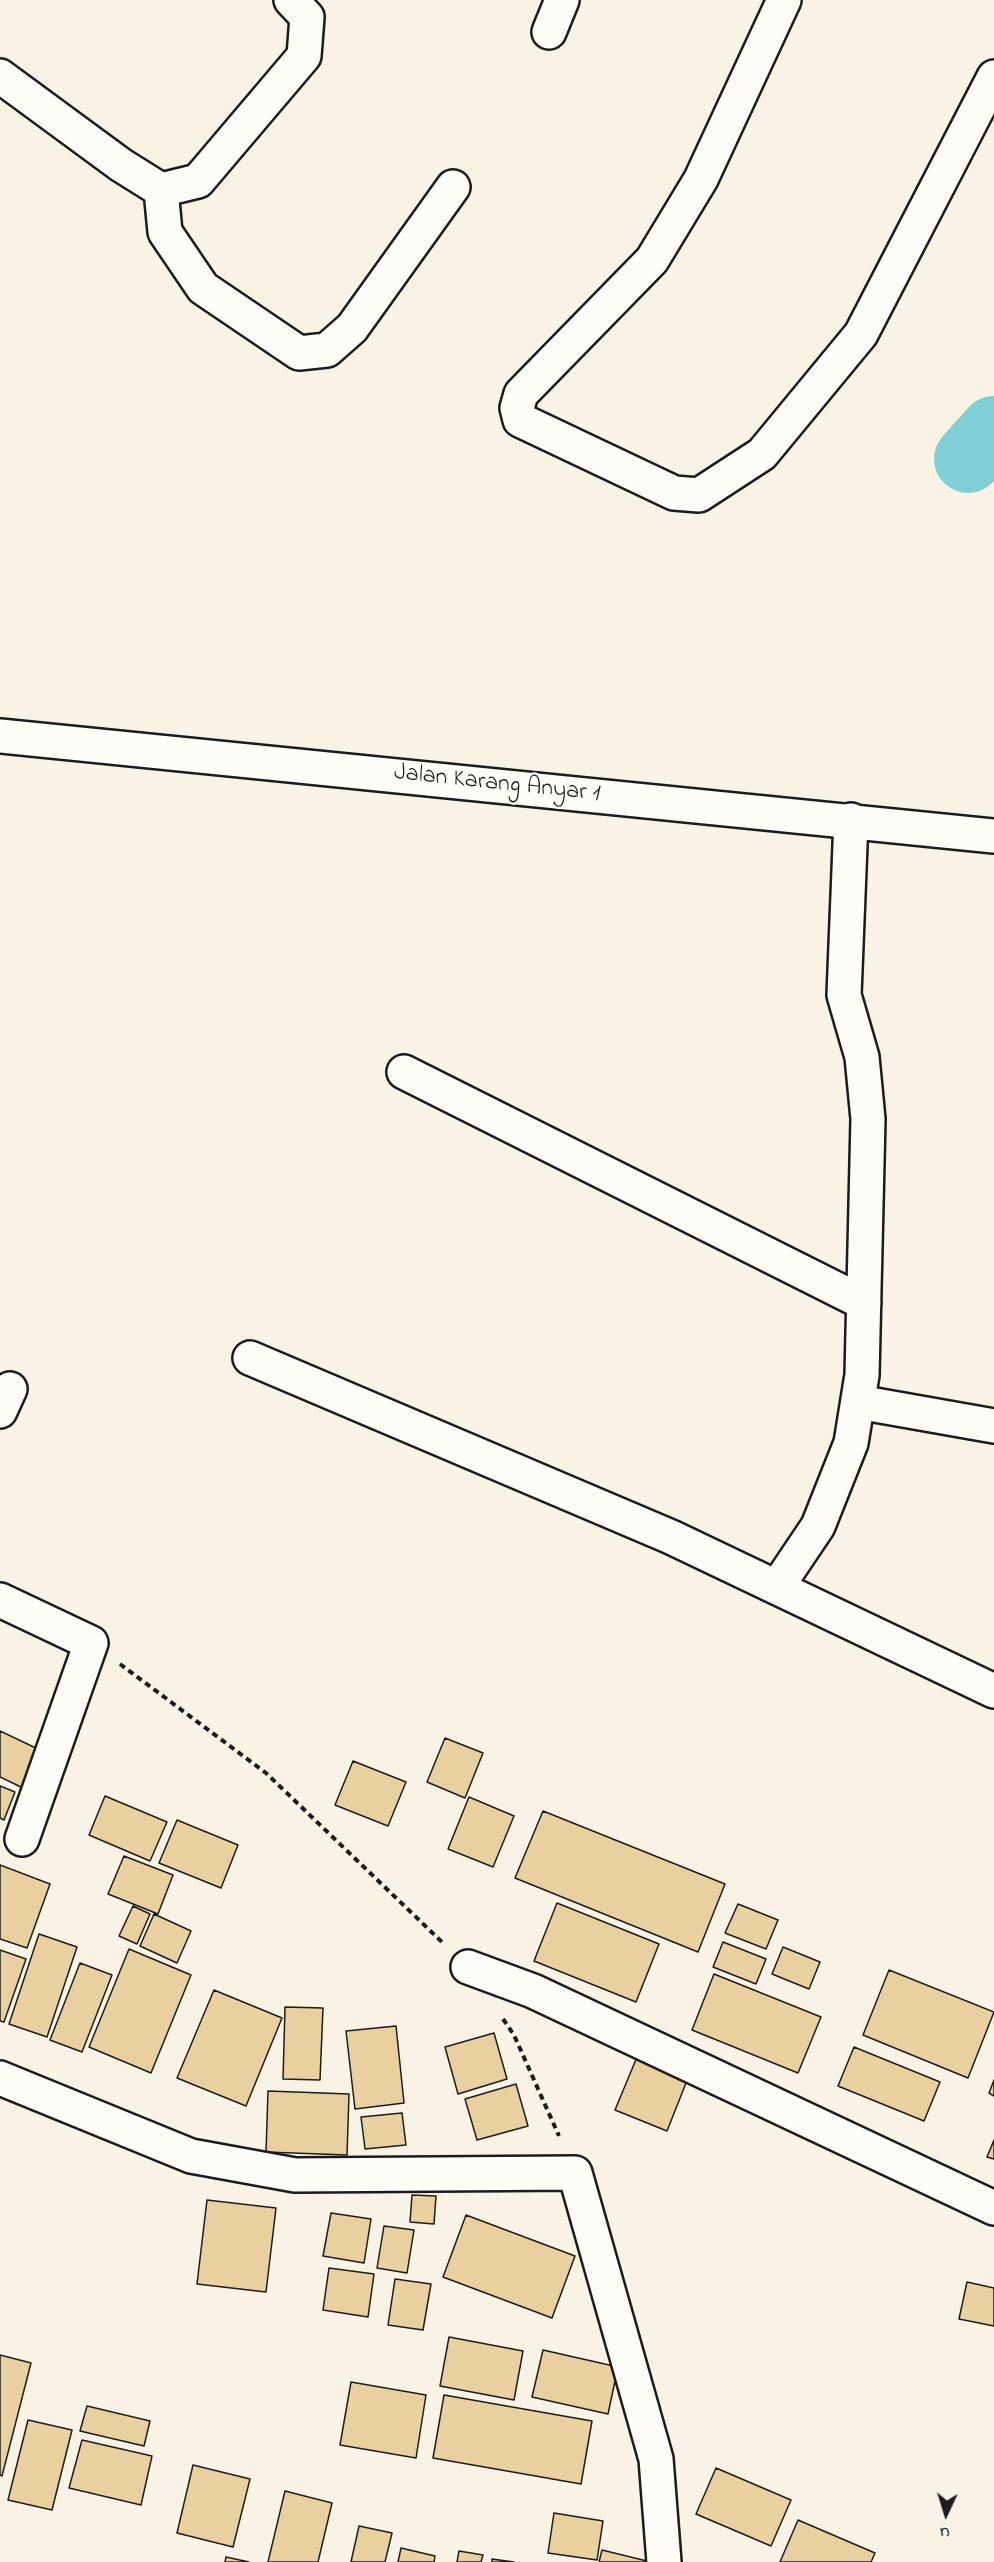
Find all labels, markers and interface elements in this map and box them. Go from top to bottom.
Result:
street label: Jalan Karang Anyar 1 [393,760,601,810]
north arrow [916,2484,976,2544]
text: U [939,2520,951,2544]

